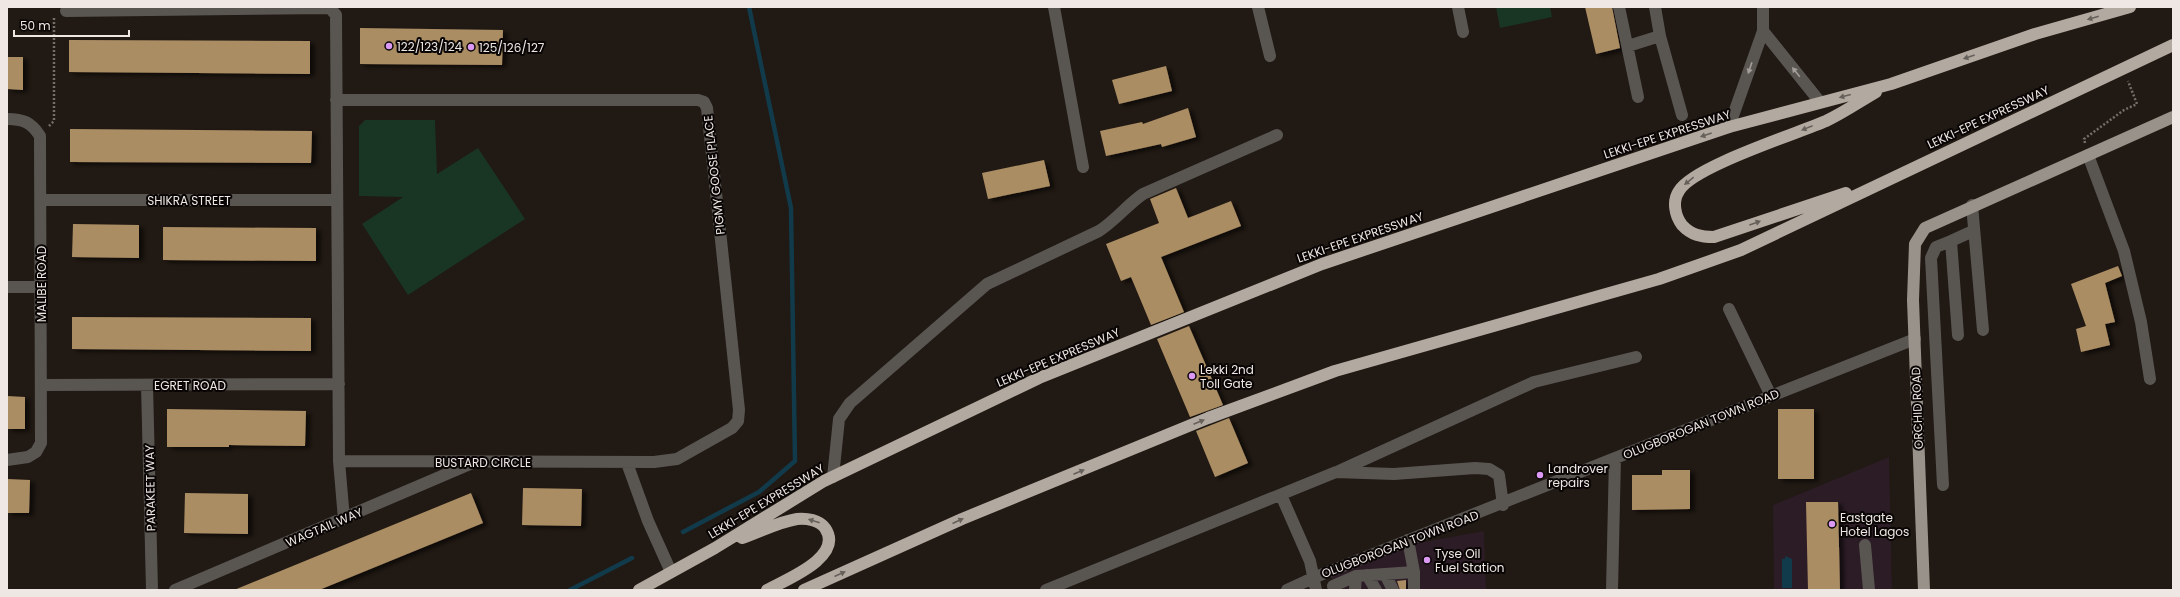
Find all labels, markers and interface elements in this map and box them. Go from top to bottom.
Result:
scale bar [14,12,129,38]
one-way arrow [2086,15,2098,21]
text: 50 m [20,17,51,34]
place label: 122/123/124 [397,38,463,55]
place label: 125/126/127 [479,39,545,56]
marker: 122/123/124 [384,41,394,51]
marker: 125/126/127 [466,42,476,52]
one-way arrow [1962,54,1974,60]
one-way arrow [1747,63,1753,75]
one-way arrow [1791,66,1800,77]
street label: LEKKI-EPE EXPRESSWAY [1924,81,2052,153]
one-way arrow [1838,93,1851,99]
street label: LEKKI-EPE EXPRESSWAY [1601,105,1733,163]
street label: PIGMY GOOSE PLACE [699,114,729,236]
one-way arrow [1800,126,1812,132]
one-way arrow [1700,132,1712,138]
one-way arrow [1683,177,1694,186]
street label: SHIKRA STREET [147,192,231,209]
street label: LEKKI-EPE EXPRESSWAY [1295,207,1425,267]
one-way arrow [1749,220,1761,226]
street label: MALIBE ROAD [33,246,50,322]
street label: LEKKI-EPE EXPRESSWAY [994,323,1122,391]
place label: Lekki 2nd Toll Gate [1200,361,1254,392]
street label: ORCHID ROAD [1907,367,1927,449]
marker: Lekki 2nd Toll Gate [1187,371,1197,381]
street label: EGRET ROAD [154,377,226,394]
street label: OLUGBOROGAN TOWN ROAD [1620,385,1782,463]
one-way arrow [1193,419,1204,425]
street label: PARAKEET WAY [141,445,159,531]
street label: BUSTARD CIRCLE [435,454,531,471]
street label: LEKKI-EPE EXPRESSWAY [705,460,827,542]
place label: Landrover repairs [1548,460,1608,491]
one-way arrow [1073,468,1085,474]
marker: Landrover repairs [1535,470,1545,480]
street label: WAGTAIL WAY [283,503,365,551]
street label: OLUGBOROGAN TOWN ROAD [1319,506,1481,582]
place label: Eastgate Hotel Lagos [1840,509,1909,540]
one-way arrow [808,518,820,524]
one-way arrow [953,518,964,524]
marker: Eastgate Hotel Lagos [1827,519,1837,529]
place label: Tyse Oil Fuel Station [1435,545,1505,576]
marker: Tyse Oil Fuel Station [1422,555,1432,565]
one-way arrow [834,571,846,577]

